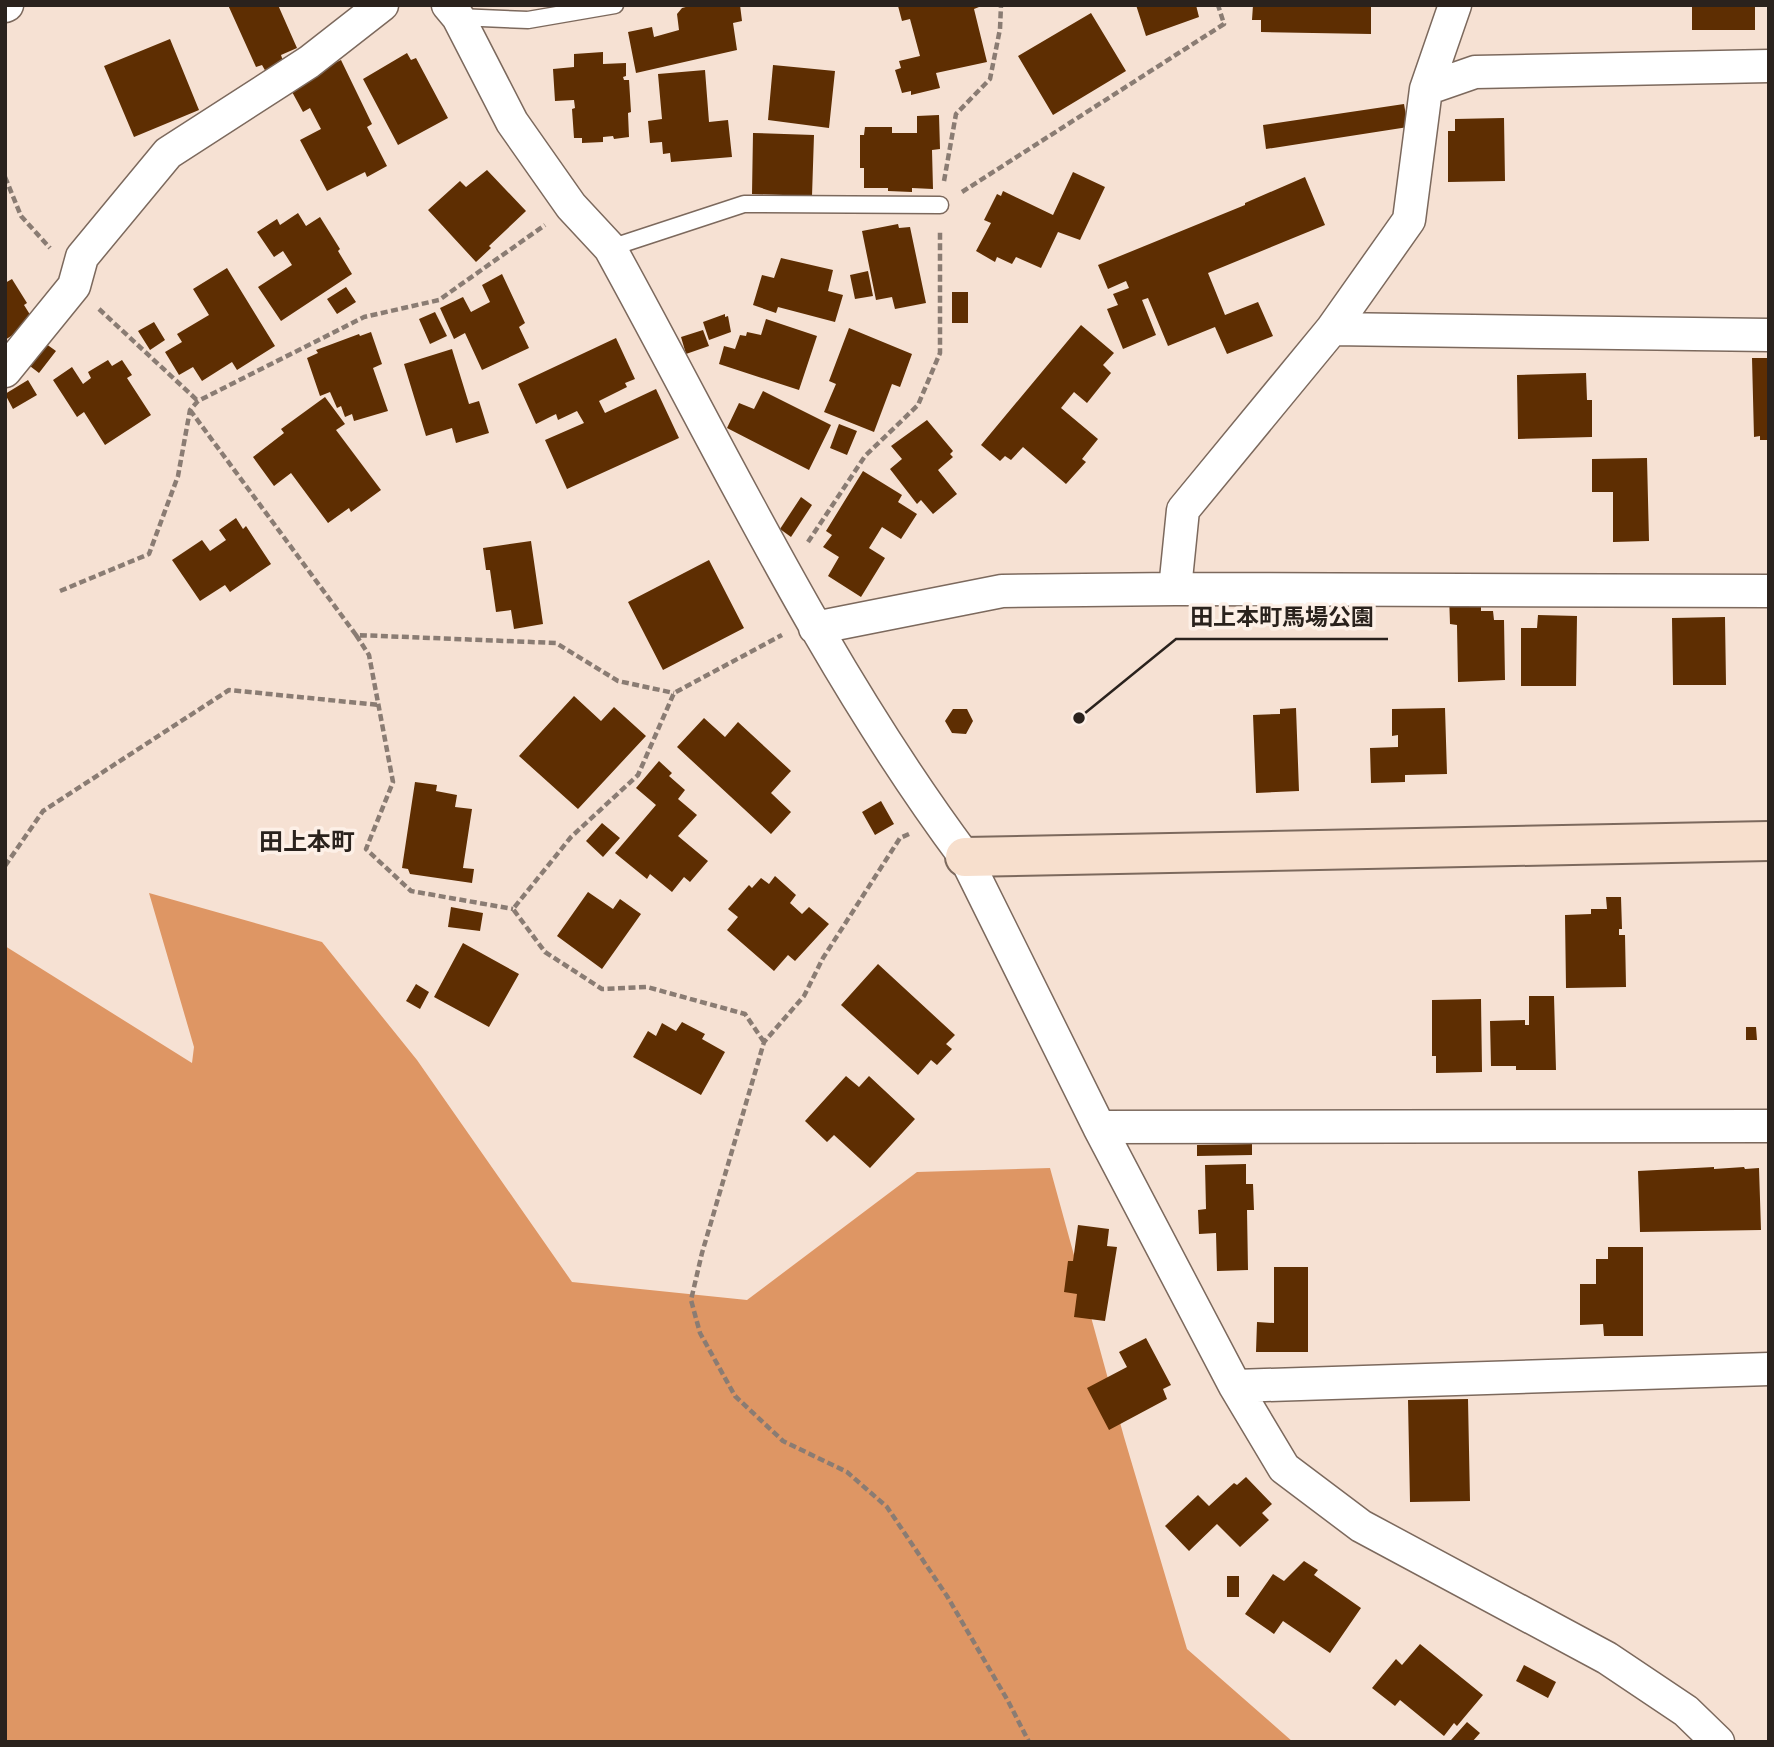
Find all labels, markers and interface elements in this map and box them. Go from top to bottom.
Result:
callout: 田上本町馬場公園 [1176,595,1388,639]
text: 田上本町馬場公園 [1190,600,1374,632]
district label: 田上本町 [259,824,355,857]

